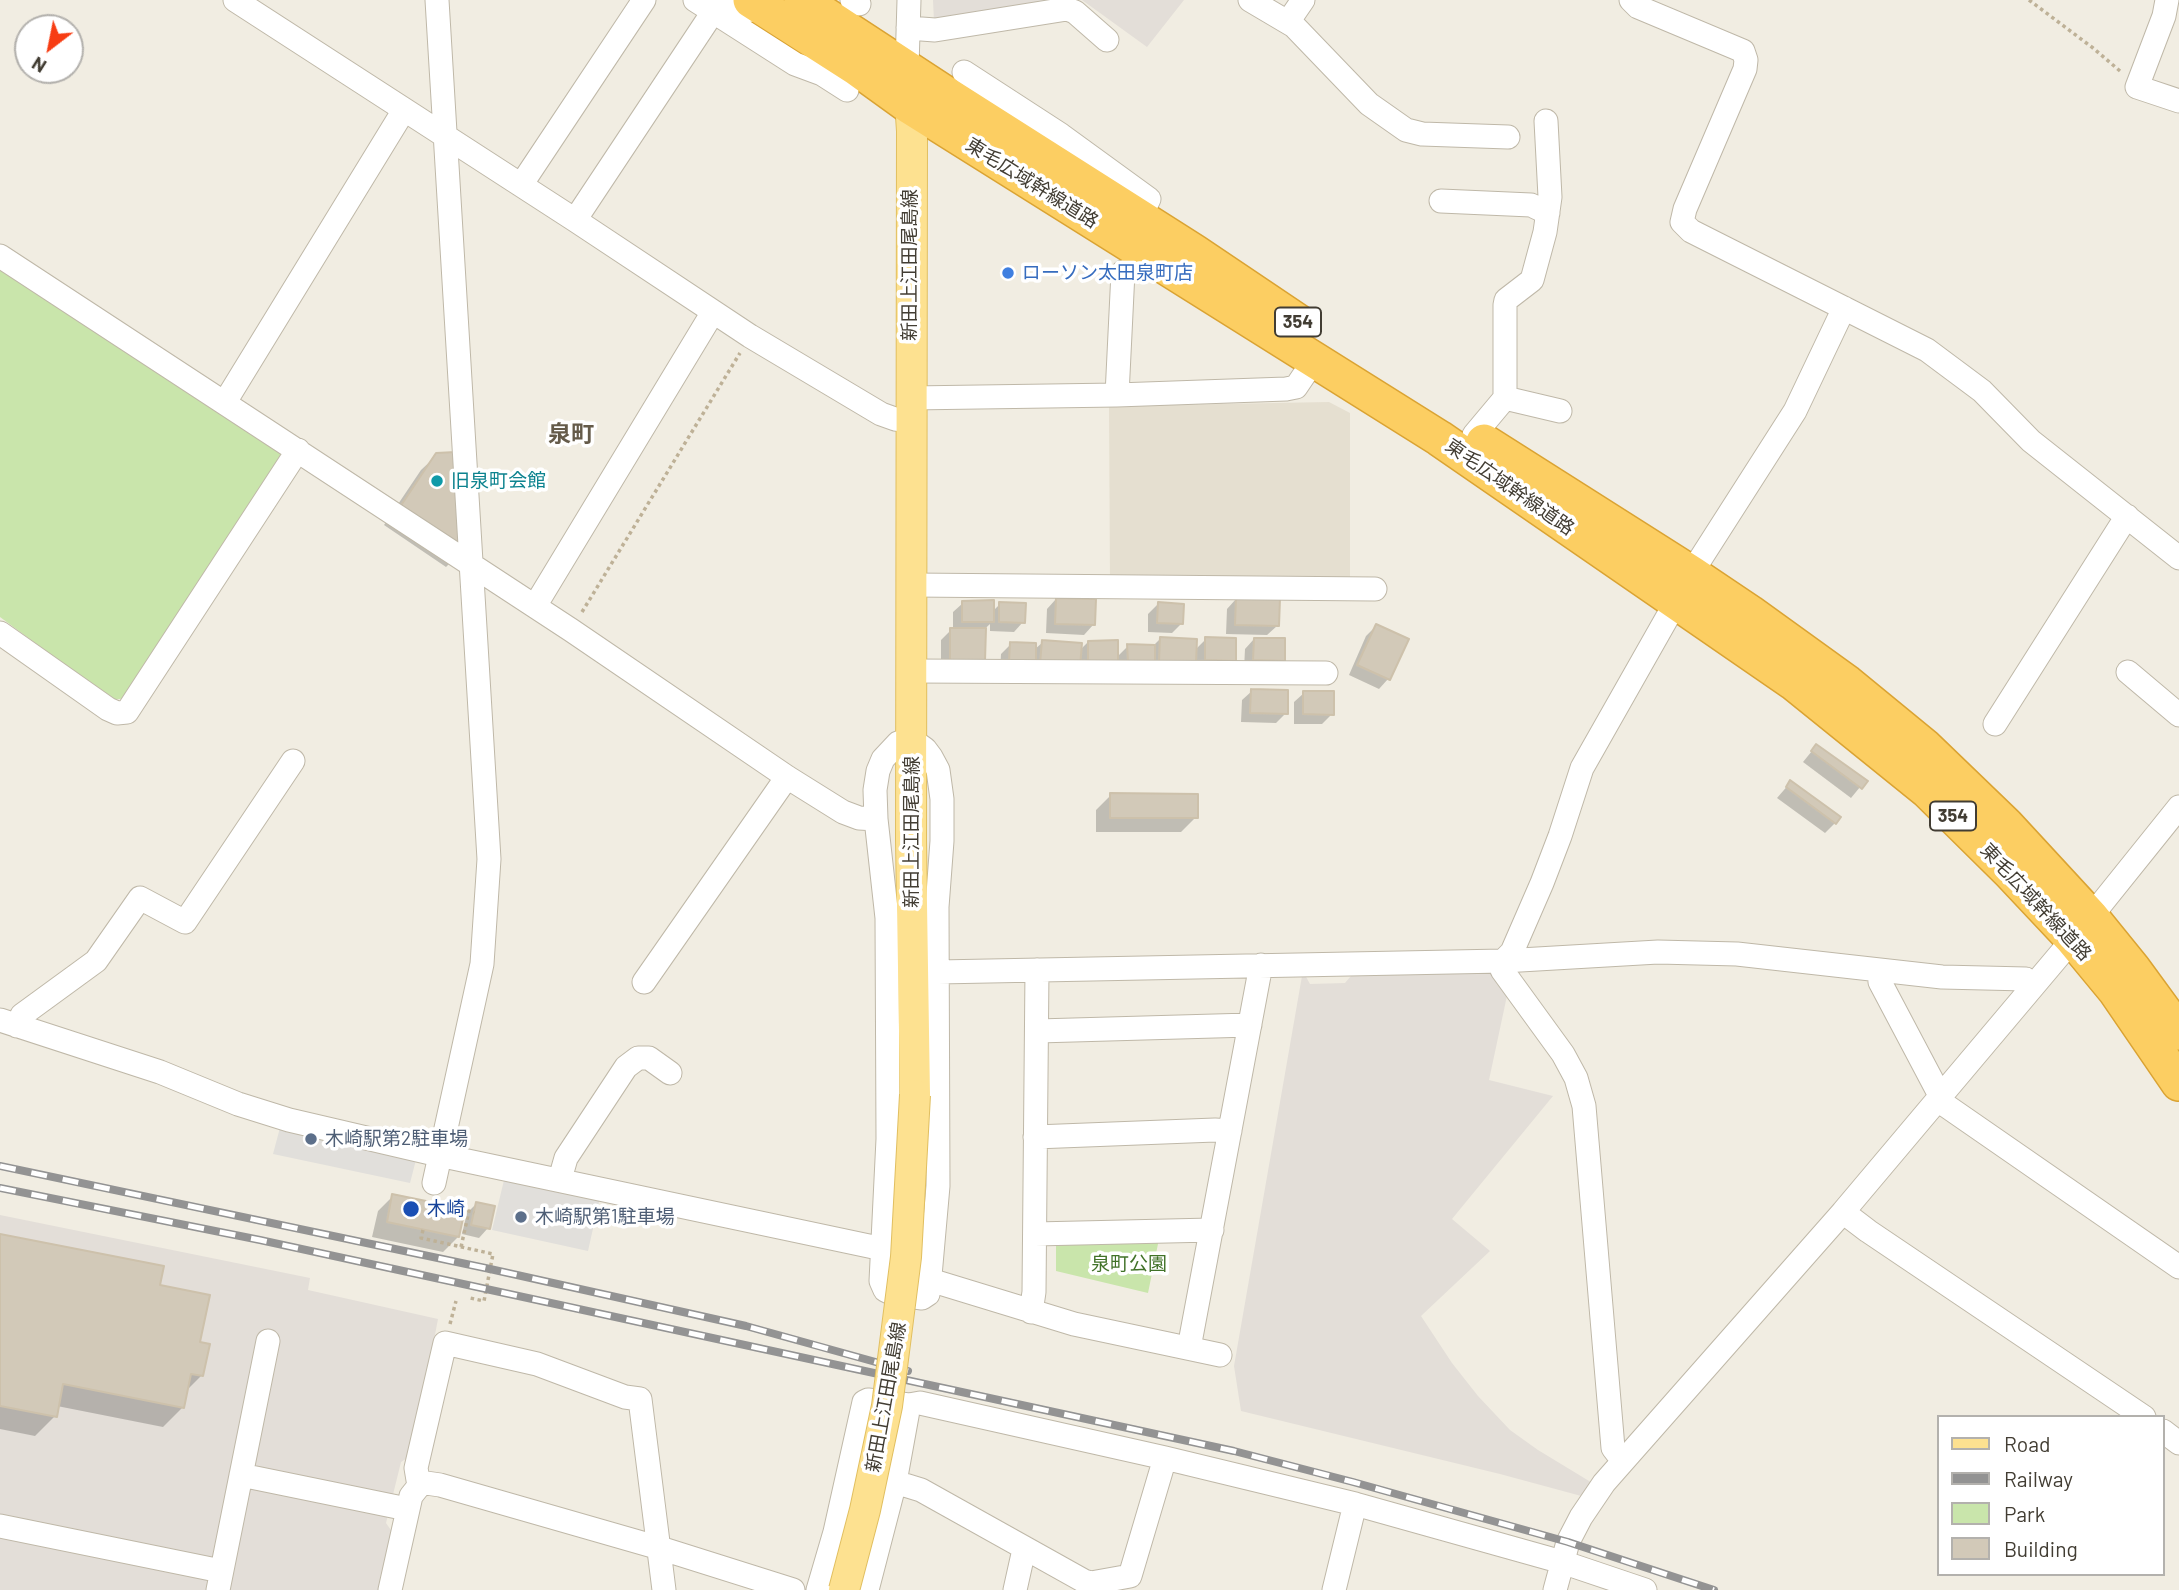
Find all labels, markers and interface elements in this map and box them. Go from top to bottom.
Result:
north arrow [14,14,84,84]
text: N [27,52,50,79]
street label: 東毛広域幹線道路 [962,133,1102,233]
street label: 新田上江田尾島線 [899,189,921,341]
place label: ローソン太田泉町店 [1022,262,1193,284]
marker: ローソン太田泉町店 [1000,265,1016,281]
road number: 354 [1275,308,1321,336]
district label: 泉町 [548,420,594,448]
street label: 東毛広域幹線道路 [1441,434,1579,540]
place label: 旧泉町会館 [451,470,546,492]
marker: 旧泉町会館 [429,473,445,489]
street label: 新田上江田尾島線 [901,756,923,908]
road number: 354 [1930,802,1976,830]
street label: 東毛広域幹線道路 [1976,839,2096,965]
place label: 木崎駅第2駐車場 [325,1128,468,1150]
marker: 木崎駅第2駐車場 [303,1131,319,1147]
place label: 木崎 [427,1198,465,1220]
marker: 木崎 [401,1199,421,1219]
place label: 木崎駅第1駐車場 [535,1206,675,1228]
marker: 木崎駅第1駐車場 [513,1209,529,1225]
park label: 泉町公園 [1091,1253,1167,1275]
street label: 新田上江田尾島線 [862,1320,910,1474]
legend [1938,1415,2165,1576]
text: Road [2004,1431,2050,1456]
text: Railway [2004,1466,2073,1491]
text: Park [2004,1501,2045,1526]
text: Building [2004,1536,2078,1561]

